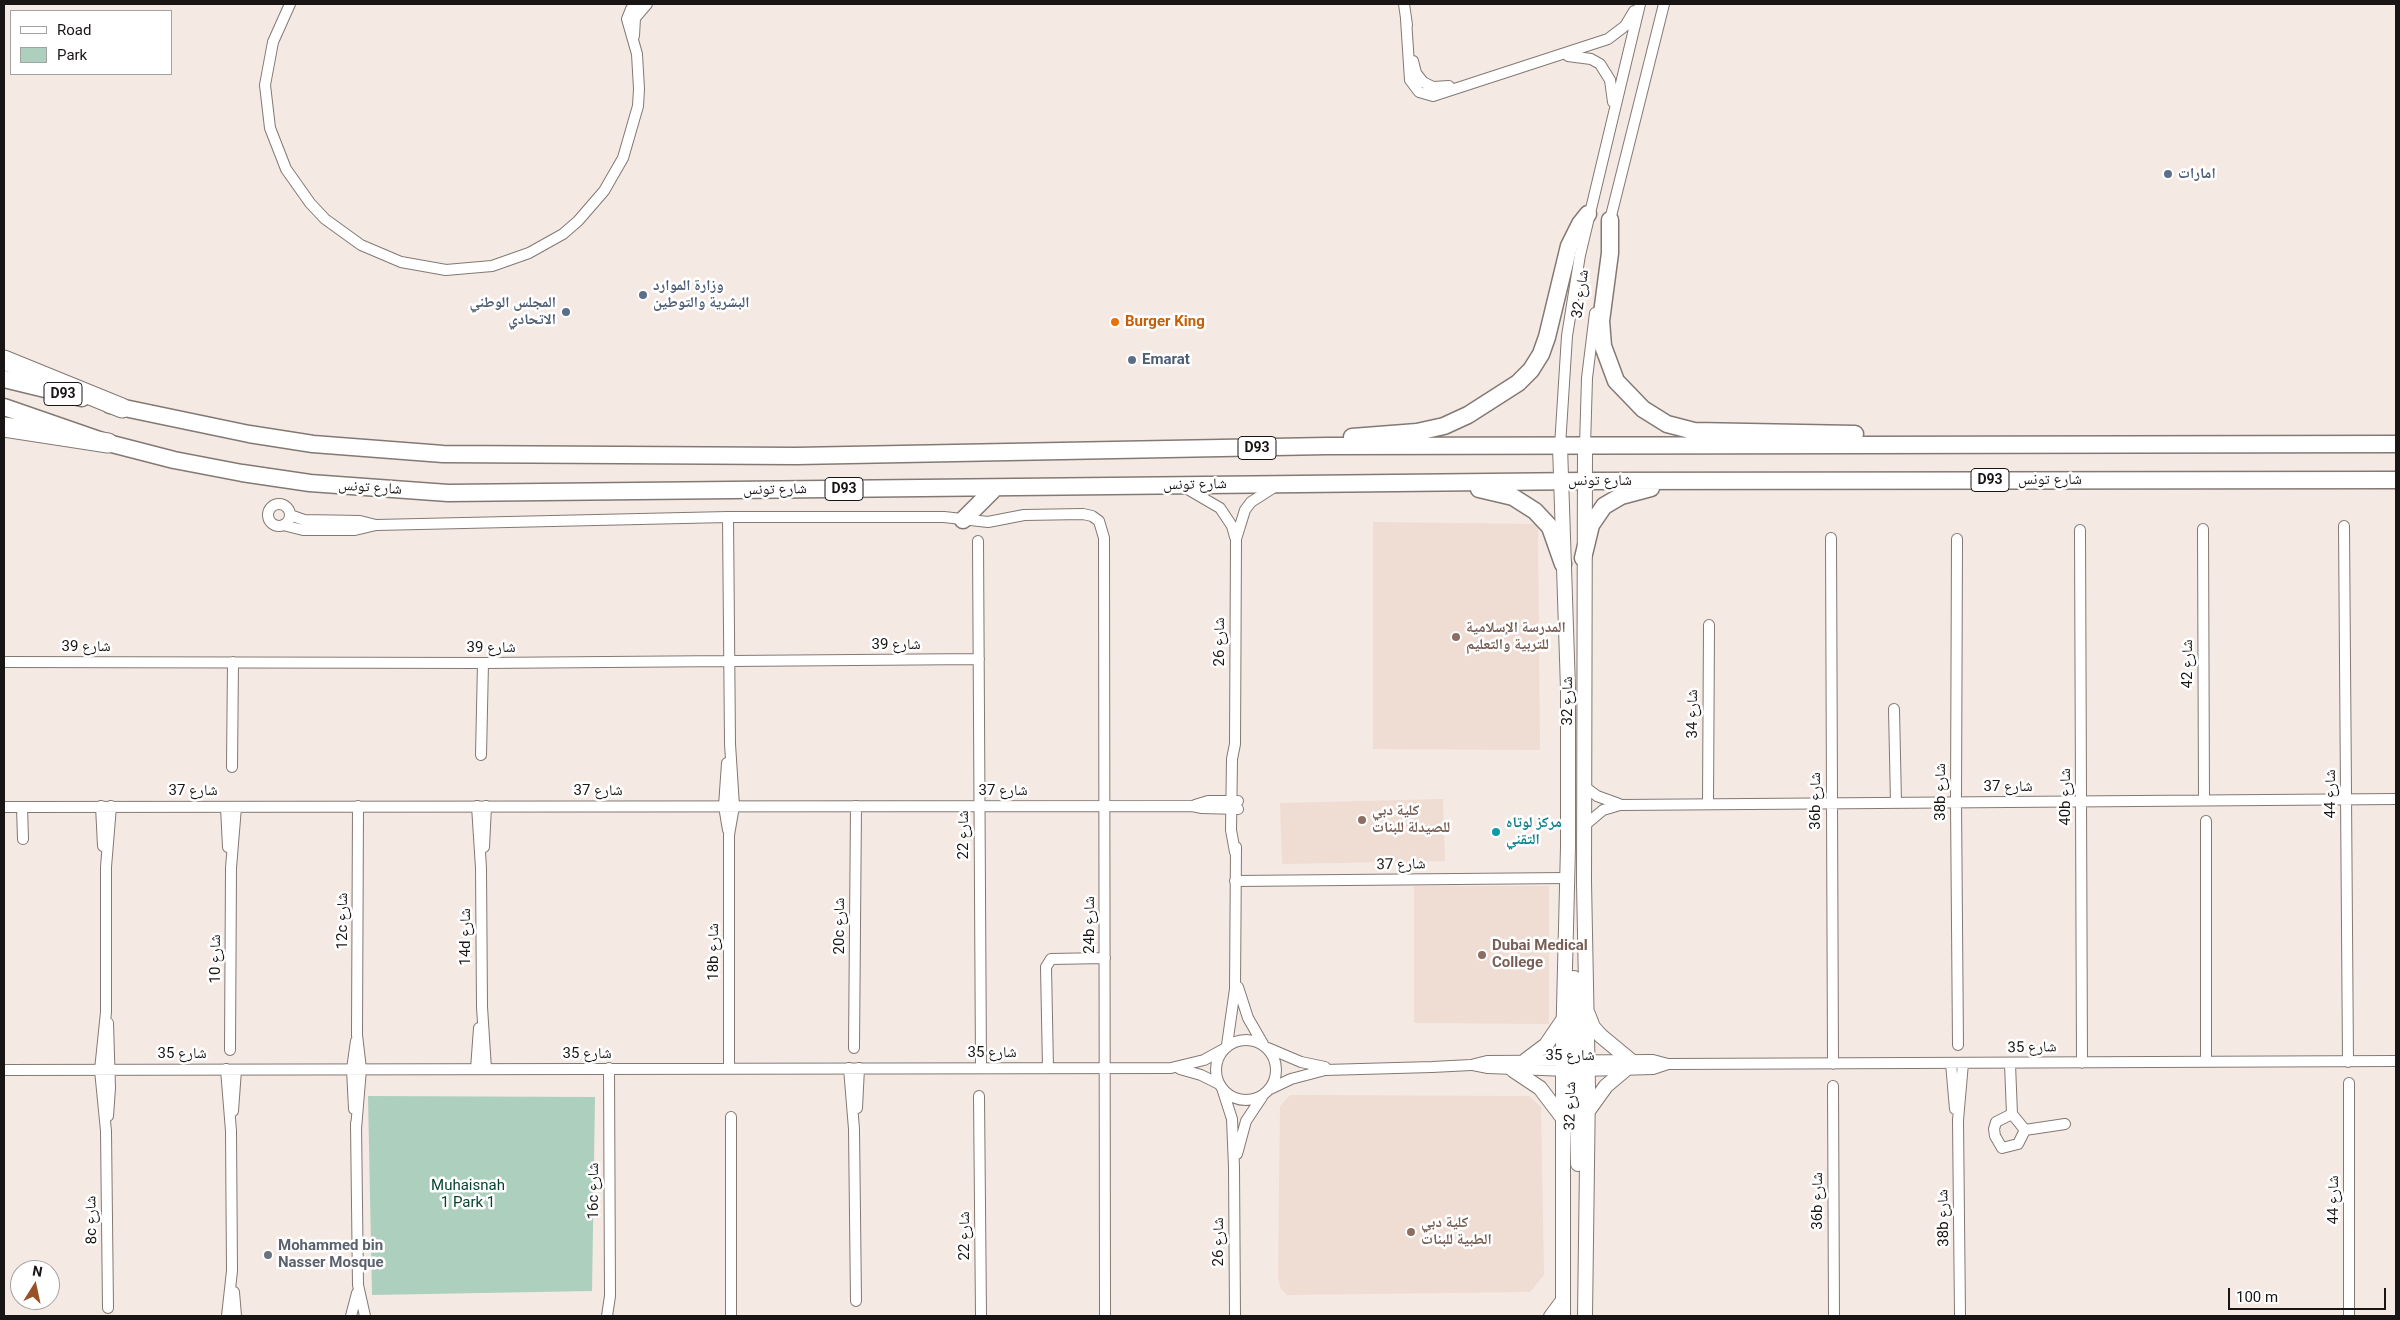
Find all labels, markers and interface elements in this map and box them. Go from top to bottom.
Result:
legend [10,10,172,75]
text: Road [57,21,91,39]
text: Park [57,46,87,64]
place label: امارات [2178,165,2216,183]
marker: امارات [2162,168,2174,180]
street label: شارع 32 [1569,268,1593,320]
place label: وزارة الموارد البشرية والتوطين [653,277,750,312]
marker: وزارة الموارد البشرية والتوطين [637,289,649,301]
place label: المجلس الوطني الاتحادي [469,294,556,329]
marker: المجلس الوطني الاتحادي [560,306,572,318]
place label: Burger King [1125,313,1205,331]
marker: Burger King [1109,316,1121,328]
place label: Emarat [1142,351,1190,369]
marker: Emarat [1126,354,1138,366]
road number: D93 [44,382,82,406]
road number: D93 [1238,436,1276,459]
road number: D93 [1971,468,2009,492]
street label: شارع تونس [2018,471,2082,489]
street label: شارع تونس [1568,472,1632,490]
street label: شارع تونس [1163,475,1227,495]
street label: شارع تونس [338,477,402,499]
road number: D93 [825,478,863,500]
street label: شارع تونس [743,480,807,500]
street label: شارع 26 [1211,617,1229,667]
place label: المدرسة الإسلامية للتربية والتعليم [1466,619,1566,654]
marker: المدرسة الإسلامية للتربية والتعليم [1450,631,1462,643]
street label: شارع 39 [871,636,921,654]
street label: شارع 39 [61,638,111,656]
street label: شارع 39 [466,639,516,657]
street label: شارع 42 [2179,639,2197,689]
street label: شارع 32 [1559,676,1577,726]
street label: شارع 34 [1684,689,1702,739]
street label: 38b شارع [1932,763,1950,821]
street label: 40b شارع [2057,768,2075,826]
street label: شارع 44 [2322,769,2340,819]
street label: 36b شارع [1807,772,1825,830]
street label: شارع 37 [1983,778,2033,796]
street label: شارع 37 [168,782,218,800]
street label: شارع 37 [573,782,623,800]
street label: شارع 37 [978,782,1028,800]
place label: كلية دبي للصيدلة للبنات [1372,802,1450,837]
street label: شارع 22 [955,810,973,860]
marker: كلية دبي للصيدلة للبنات [1356,814,1368,826]
place label: مركز لوتاه التقني [1506,814,1562,849]
marker: مركز لوتاه التقني [1490,826,1502,838]
street label: شارع 37 [1376,856,1426,874]
street label: 12c شارع [334,893,352,949]
street label: 24b شارع [1081,896,1099,954]
street label: 20c شارع [831,898,849,954]
street label: 14d شارع [457,908,475,966]
street label: 18b شارع [705,923,723,981]
street label: شارع 10 [207,934,225,984]
place label: Dubai Medical College [1492,937,1588,972]
marker: Dubai Medical College [1476,949,1488,961]
street label: شارع 35 [2007,1039,2057,1057]
street label: شارع 35 [967,1044,1017,1062]
street label: شارع 35 [157,1045,207,1063]
street label: شارع 35 [562,1045,612,1063]
street label: شارع 35 [1545,1047,1595,1065]
street label: شارع 32 [1562,1081,1580,1131]
street label: 16c شارع [585,1163,603,1219]
street label: 36b شارع [1809,1172,1827,1230]
street label: شارع 44 [2325,1175,2343,1225]
park label: Muhaisnah 1 Park 1 [431,1177,505,1212]
street label: 38b شارع [1934,1189,1954,1247]
street label: 8c شارع [83,1196,101,1244]
street label: شارع 22 [956,1211,974,1261]
place label: كلية دبي الطبية للبنات [1421,1214,1492,1249]
street label: شارع 26 [1210,1217,1228,1267]
marker: كلية دبي الطبية للبنات [1405,1226,1417,1238]
place label: Mohammed bin Nasser Mosque [278,1237,384,1272]
marker: Mohammed bin Nasser Mosque [262,1249,274,1261]
north arrow [10,1260,60,1310]
text: N [31,1262,44,1280]
scale bar [2230,1278,2388,1310]
text: 100 m [2236,1288,2278,1306]

